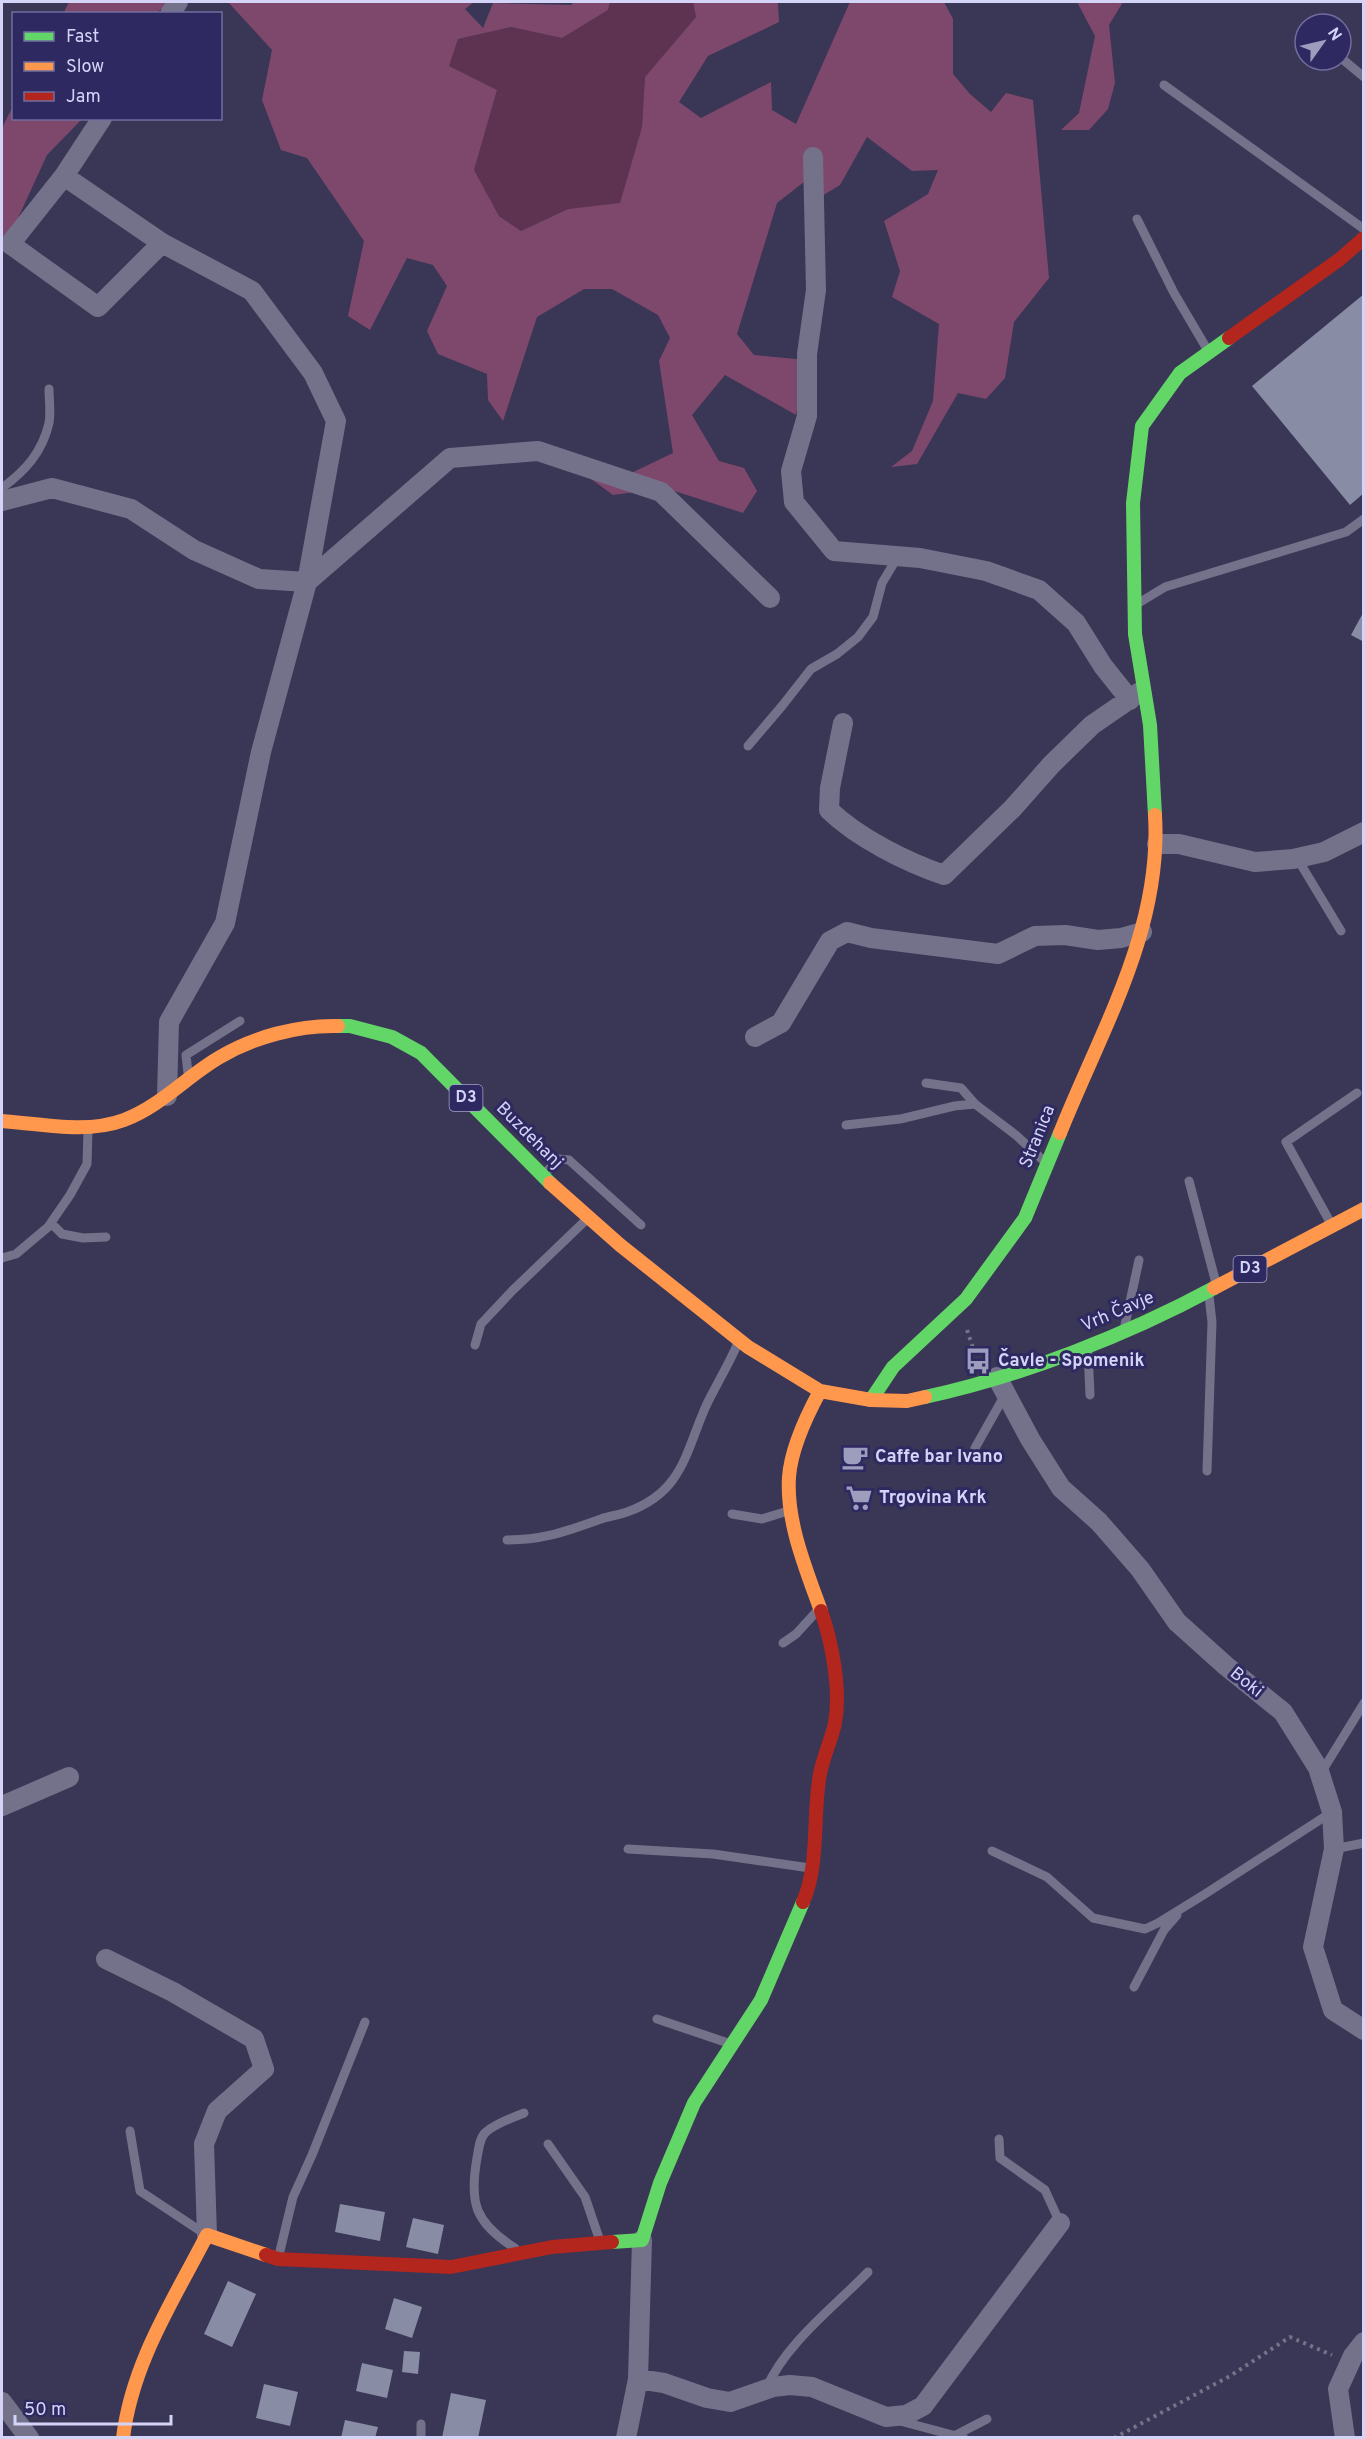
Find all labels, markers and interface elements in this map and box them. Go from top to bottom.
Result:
legend [12,12,222,120]
north arrow [1293,12,1353,72]
text: N [1322,24,1345,45]
text: Fast [66,26,99,49]
text: Slow [66,56,104,79]
text: Jam [66,86,101,109]
road number: D3 [450,1085,482,1111]
street label: Buzdehanj [491,1098,567,1174]
street label: Stranica [1015,1102,1061,1172]
road number: D3 [1234,1256,1266,1282]
street label: Vrh Čavje [1077,1285,1158,1338]
bus stop icon: Čavle - Spomenik [963,1346,993,1376]
place label: Čavle - Spomenik [998,1348,1144,1373]
cafe icon: Caffe bar Ivano [840,1442,870,1472]
place label: Caffe bar Ivano [875,1446,1003,1469]
supermarket icon: Trgovina Krk [844,1483,874,1513]
place label: Trgovina Krk [879,1487,986,1510]
street label: Boki [1225,1663,1267,1703]
scale bar [15,2388,171,2426]
text: 50 m [24,2399,66,2422]

